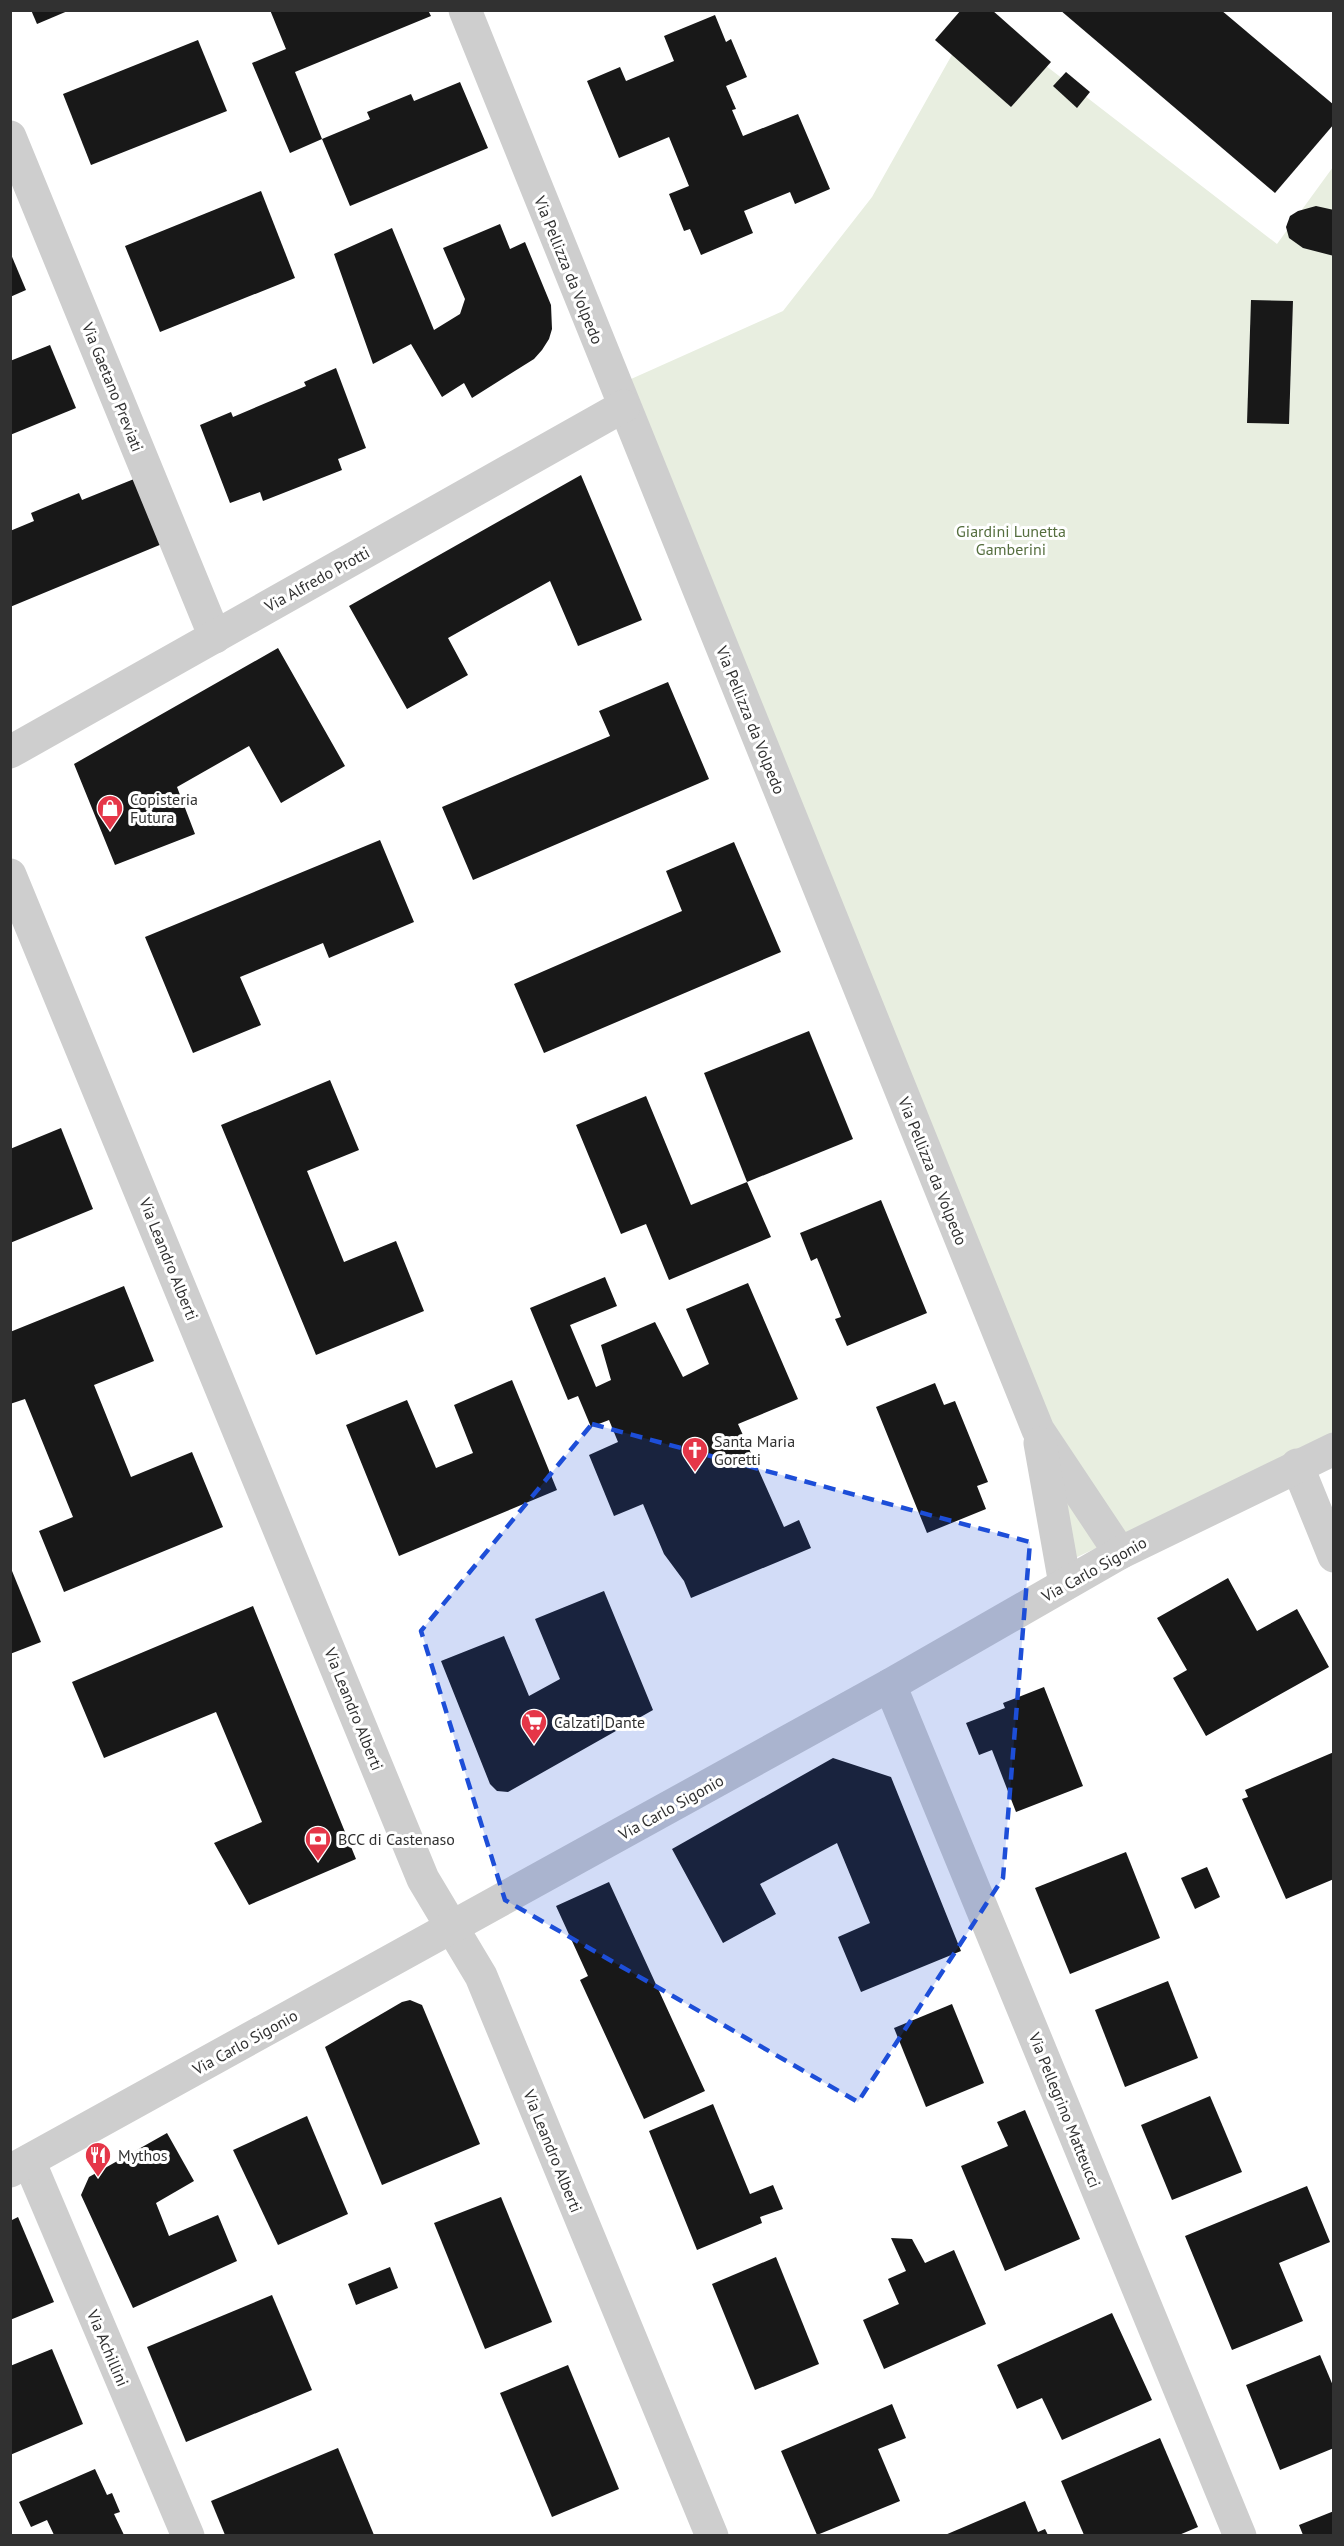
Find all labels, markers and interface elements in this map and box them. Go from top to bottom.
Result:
street label: Via Pellizza da Volpedo [530,192,608,347]
street label: Via Gaetano Previati [78,319,148,455]
park label: Giardini Lunetta Gamberini [956,521,1066,559]
street label: Via Alfredo Protti [260,542,373,617]
street label: Via Pellizza da Volpedo [712,642,790,797]
place label: Copisteria Futura [130,789,198,827]
shop icon: Copisteria Futura [95,793,125,831]
street label: Via Pellizza da Volpedo [894,1093,972,1248]
street label: Via Leandro Alberti [135,1194,203,1323]
place label: Santa Maria Goretti [714,1431,795,1469]
church icon: Santa Maria Goretti [680,1435,710,1473]
street label: Via Carlo Sigonio [1037,1532,1150,1607]
street label: Via Leandro Alberti [320,1644,388,1773]
supermarket icon: Calzati Dante [519,1707,549,1745]
place label: Calzati Dante [554,1712,645,1732]
street label: Via Carlo Sigonio [614,1770,727,1845]
bank icon: BCC di Castenaso [303,1824,333,1862]
place label: BCC di Castenaso [338,1829,455,1849]
street label: Via Carlo Sigonio [188,2005,301,2080]
street label: Via Pellegrino Matteucci [1024,2029,1105,2191]
street label: Via Leandro Alberti [519,2086,587,2215]
restaurant icon: Mythos [83,2140,113,2178]
place label: Mythos [118,2145,168,2165]
street label: Via Achillini [83,2306,133,2389]

